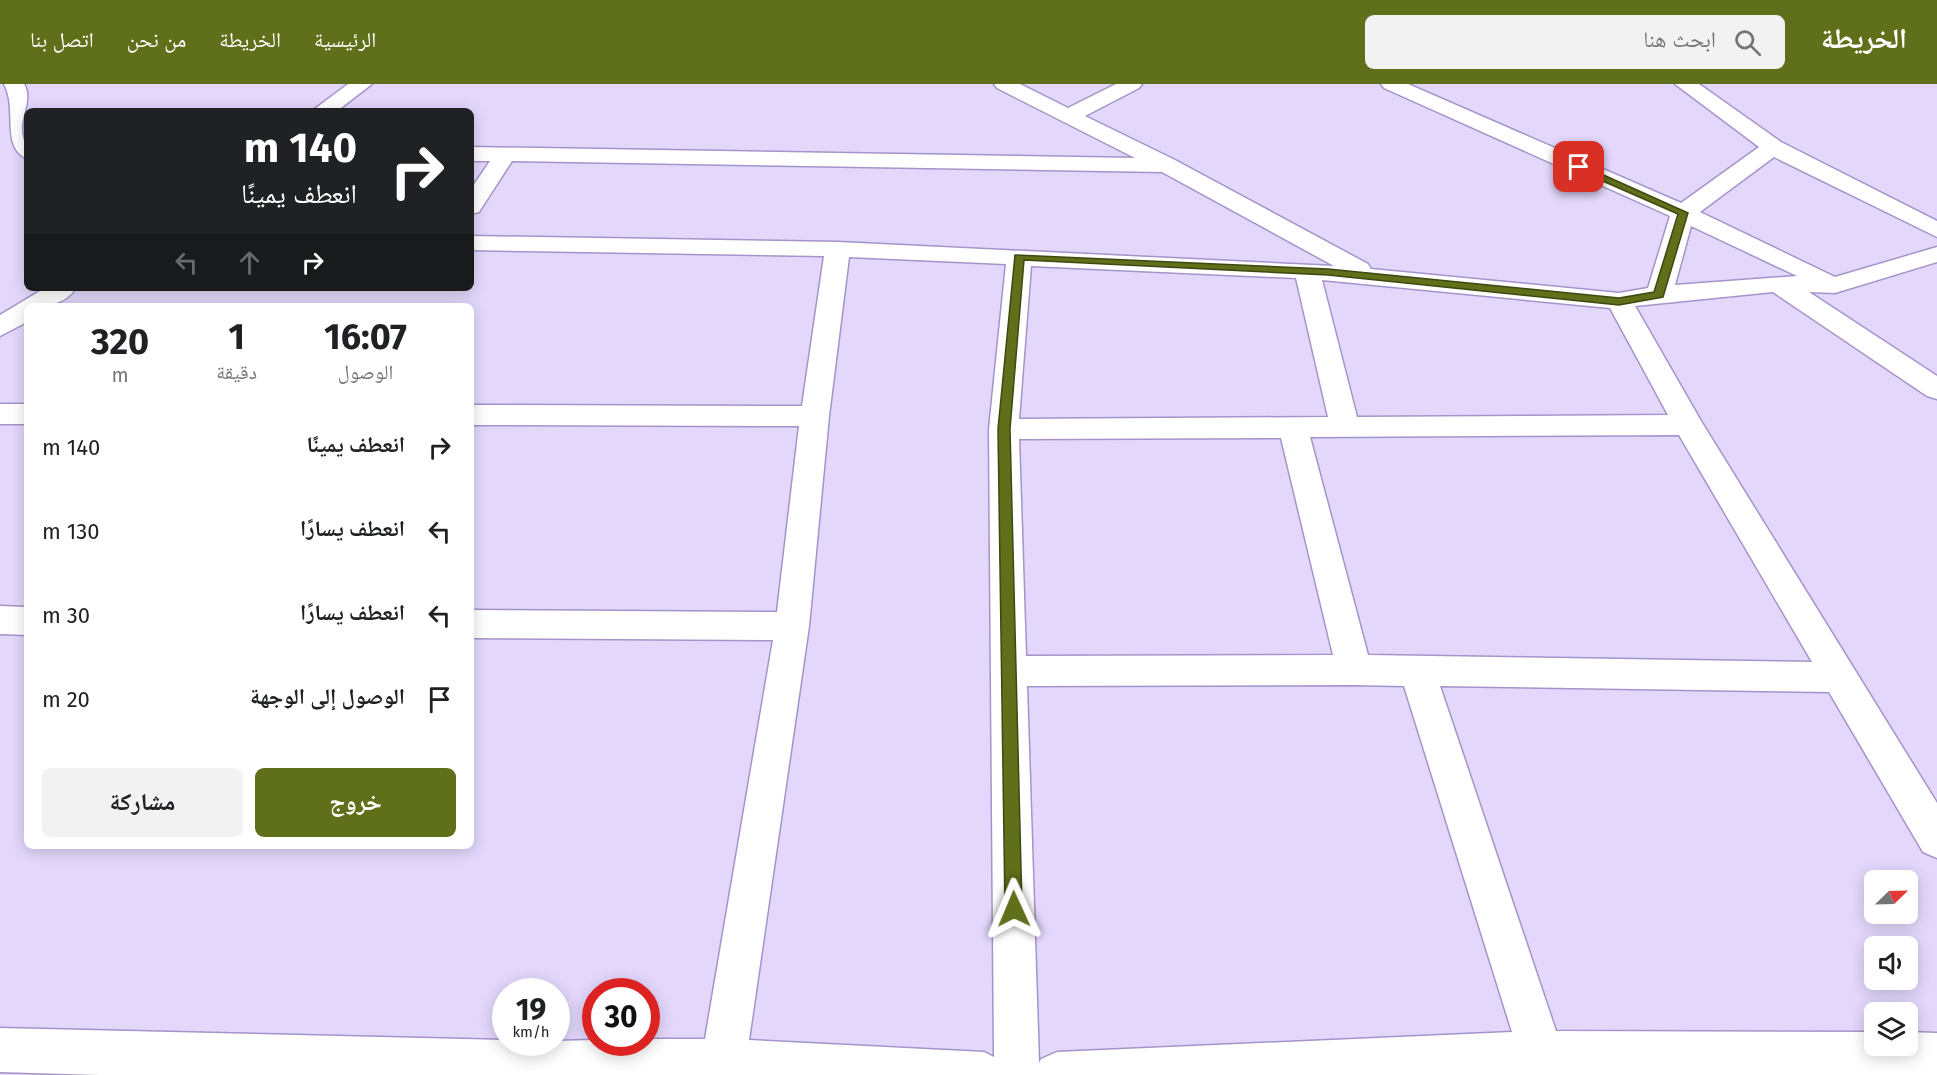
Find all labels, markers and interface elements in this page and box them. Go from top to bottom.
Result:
search box [1365,15,1785,69]
text: الخريطة [1821,22,1907,55]
text: ابحث هنا [1643,26,1716,53]
icon: search [1731,26,1764,59]
text: اتصل بنا [30,27,94,53]
text: من نحن [127,27,186,53]
text: الخريطة [219,27,281,53]
text: الرئيسية [314,27,376,53]
text: 140 m [244,123,357,173]
icon: right [378,132,456,210]
pin [1553,141,1604,192]
icon: arrive [1562,150,1595,183]
text: انعطف يمينًا [241,178,357,210]
icon: left [170,246,203,279]
icon: ahead [233,246,266,279]
icon: right [296,246,329,279]
text: 1 [228,315,245,359]
text: 16:07 [324,315,407,359]
text: 320 [91,320,149,364]
text: دقيقة [216,360,257,384]
text: الوصول [338,360,393,384]
text: m [112,363,129,387]
text: انعطف يمينًا [306,431,405,458]
icon: right [423,431,456,464]
text: 140 m [42,434,100,461]
text: انعطف يسارًا [300,515,405,542]
icon: left [423,515,456,548]
text: 130 m [42,518,99,545]
text: انعطف يسارًا [300,599,405,626]
icon: left [423,599,456,632]
text: 30 m [42,602,90,629]
text: الوصول إلى الوجهة [250,683,405,710]
icon: arrive [423,683,456,716]
text: 20 m [42,686,90,713]
button: مشاركة [42,768,243,837]
button: خروج [255,768,456,837]
north arrow [1864,870,1918,924]
map controls [1864,870,1918,1056]
position arrow [982,877,1046,941]
button: sound [1864,936,1918,990]
speed limit sign: 30 [582,978,660,1056]
text: 19 [516,992,546,1028]
button: layers [1864,1002,1918,1056]
text: km/h [512,1023,550,1041]

